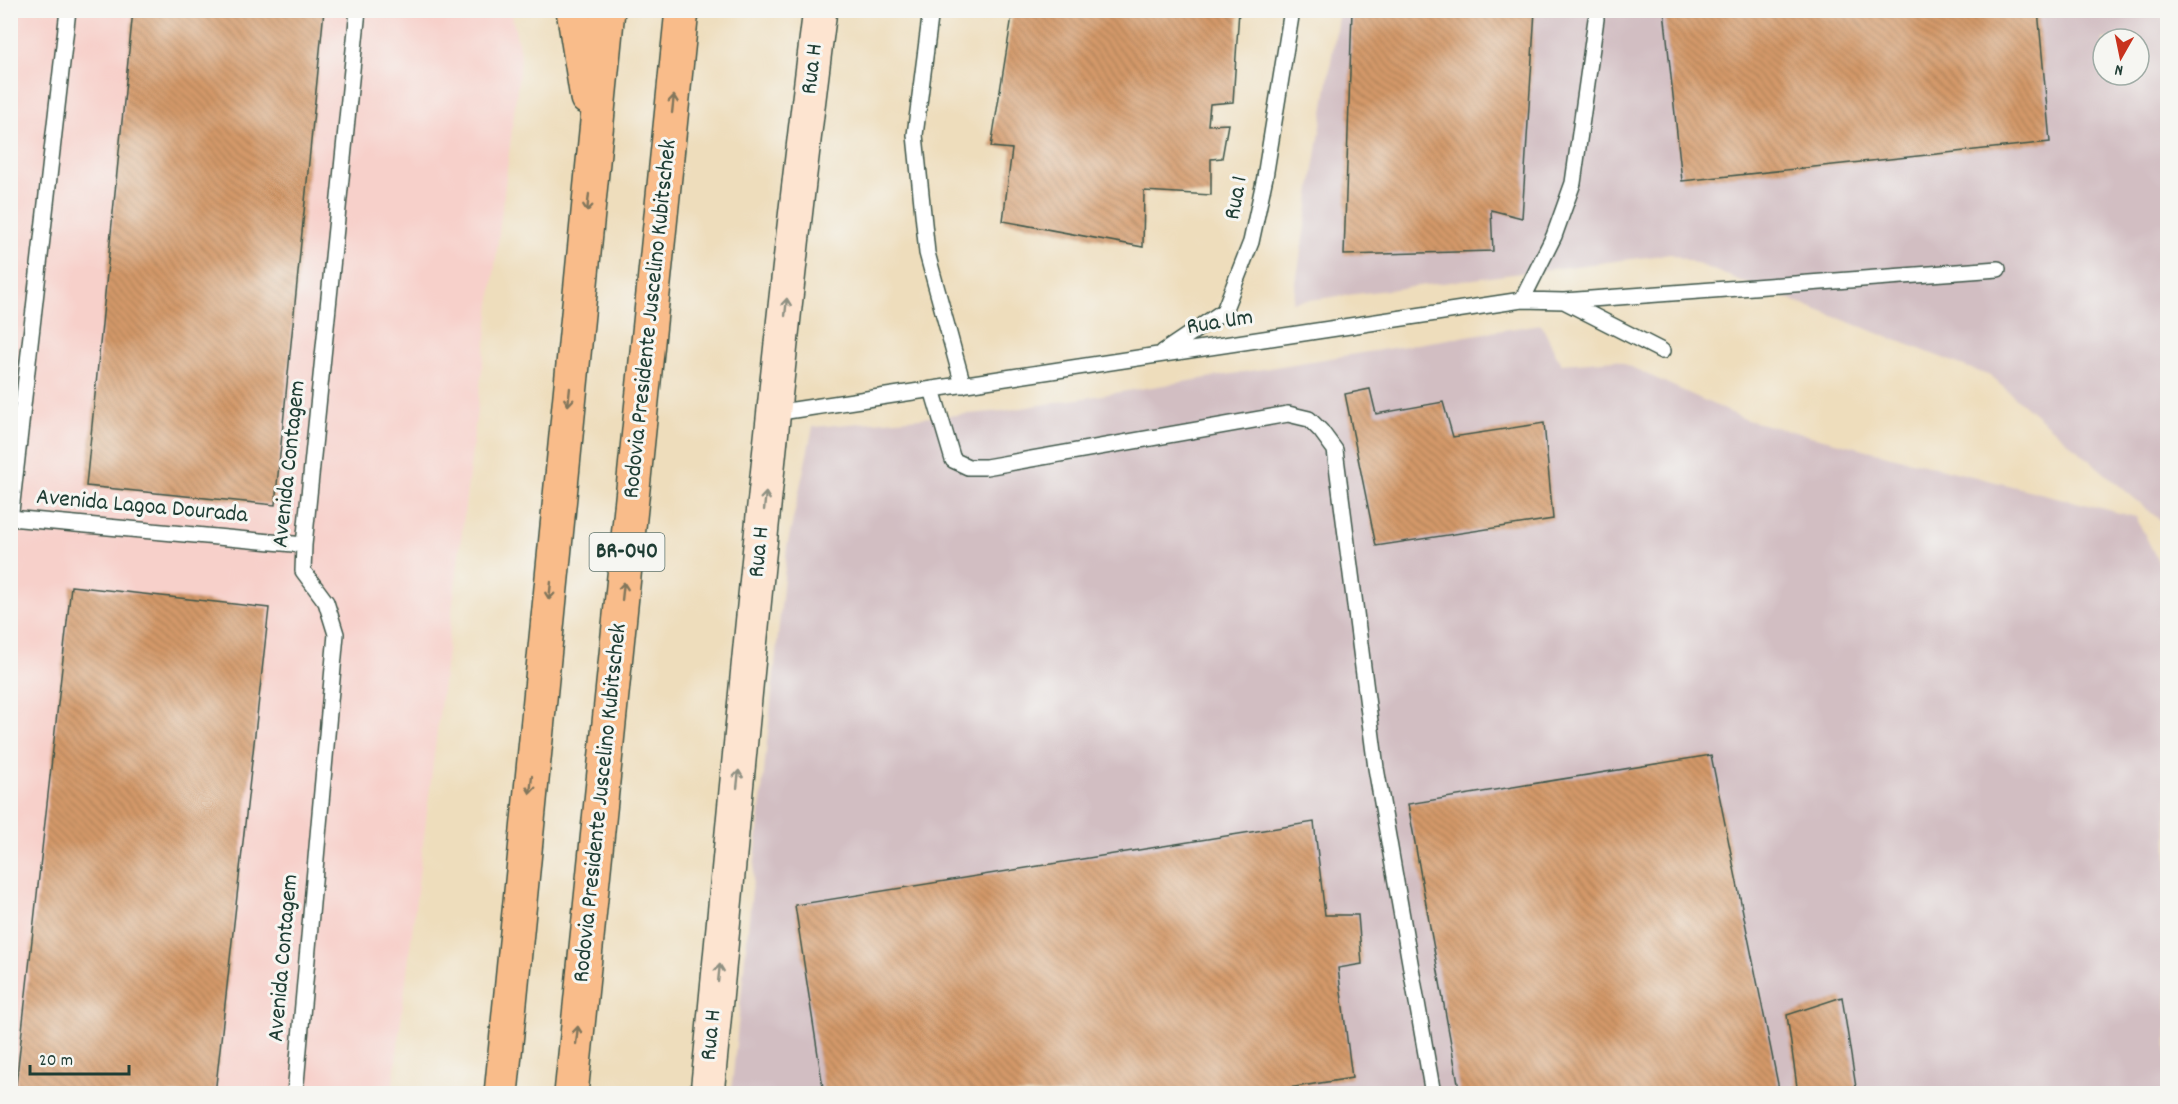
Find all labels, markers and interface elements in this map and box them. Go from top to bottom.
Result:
north arrow [2091,27,2151,87]
street label: Rua H [793,42,833,96]
text: N [2113,57,2125,81]
one-way arrow [668,95,679,115]
street label: Rodovia Presidente Juscelino Kubitschek [615,138,687,500]
street label: Rua 1 [1216,173,1258,223]
one-way arrow [582,192,593,212]
one-way arrow [780,298,791,317]
street label: Rua Um [1184,301,1256,345]
street label: Avenida Contagem [264,378,316,550]
one-way arrow [563,387,574,406]
street label: Avenida Lagoa Dourada [35,481,250,533]
one-way arrow [760,491,771,511]
street label: Rua H [740,525,780,579]
road number: BR-040 [590,533,664,571]
one-way arrow [544,581,555,601]
one-way arrow [617,581,628,601]
street label: Rodovia Presidente Juscelino Kubitschek [565,622,637,984]
one-way arrow [733,769,744,789]
one-way arrow [525,775,536,795]
street label: Avenida Contagem [260,873,308,1043]
one-way arrow [713,963,724,983]
street label: Rua H [692,1008,732,1062]
one-way arrow [572,1026,583,1046]
scale bar [30,1038,129,1076]
text: 20 m [39,1049,73,1074]

